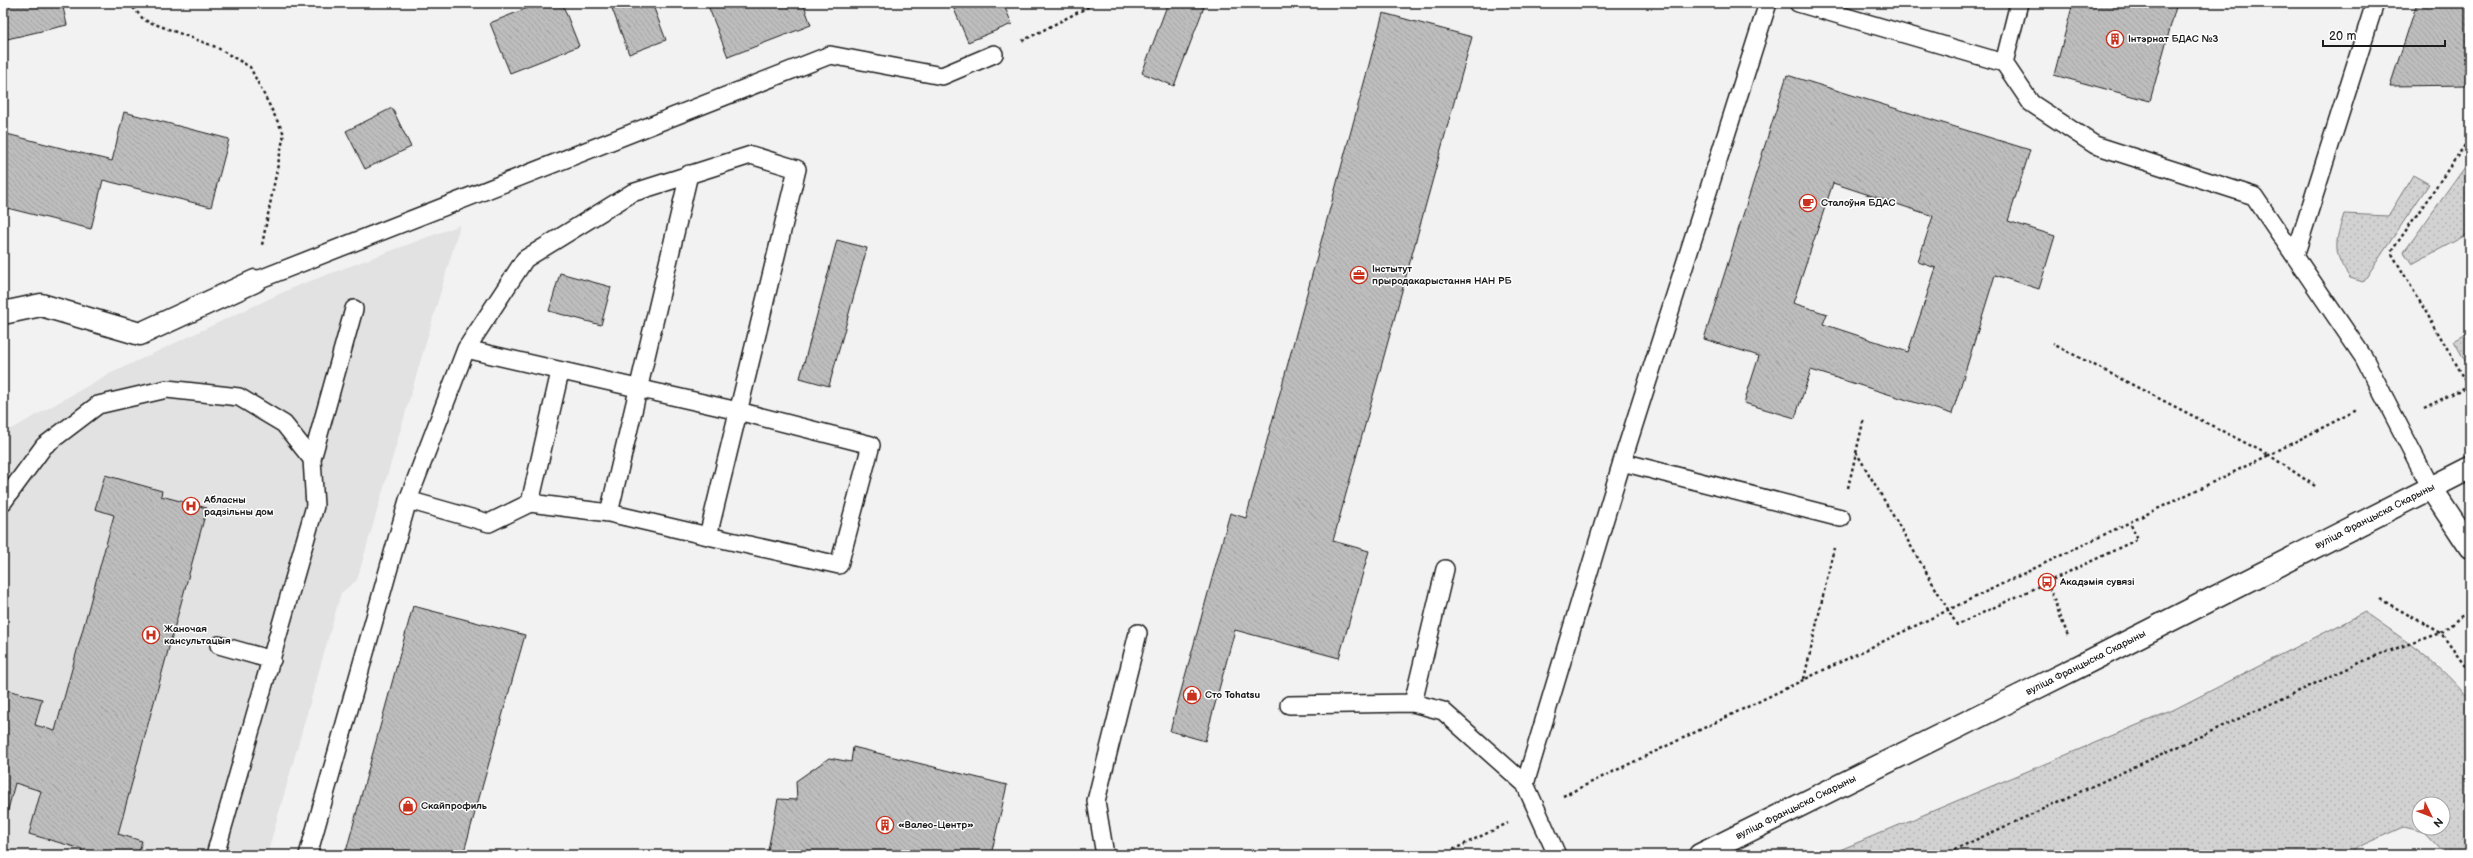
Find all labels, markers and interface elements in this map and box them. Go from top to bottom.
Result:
scale bar [2323,22,2445,48]
building icon: Інтэрнат БДАС №3 [2105,29,2125,49]
text: 20 m [2329,29,2356,44]
place label: Інтэрнат БДАС №3 [2128,33,2219,45]
cafe icon: Сталоўня БДАС [1798,193,1818,213]
place label: Сталоўня БДАС [1821,197,1896,209]
place label: Інстытут прыродакарыстання НАН РБ [1372,263,1512,287]
office icon: Інстытут прыродакарыстання НАН РБ [1349,265,1369,285]
street label: вуліца Францыска Скарыны [2313,481,2437,552]
place label: Абласны радзільны дом [203,494,274,518]
hospital icon: Абласны радзільны дом [181,496,201,516]
bus stop icon: Акадэмія сувязі [2037,572,2057,592]
place label: Акадэмія сувязі [2059,576,2135,588]
place label: Жаночая кансультацыя [164,623,231,647]
hospital icon: Жаночая кансультацыя [141,625,161,645]
street label: вуліца Францыска Скарыны [2024,628,2148,698]
shop icon: Сто Tohatsu [1182,685,1202,705]
place label: Сто Tohatsu [1205,689,1260,701]
street label: вуліца Францыска Скарыны [1734,772,1858,842]
shop icon: Скайпрофиль [398,796,418,816]
north arrow [2411,796,2451,836]
place label: Скайпрофиль [421,800,488,812]
building icon: «Валео-Центр» [875,815,895,835]
text: N [2430,815,2446,830]
place label: «Валео-Центр» [898,819,974,831]

